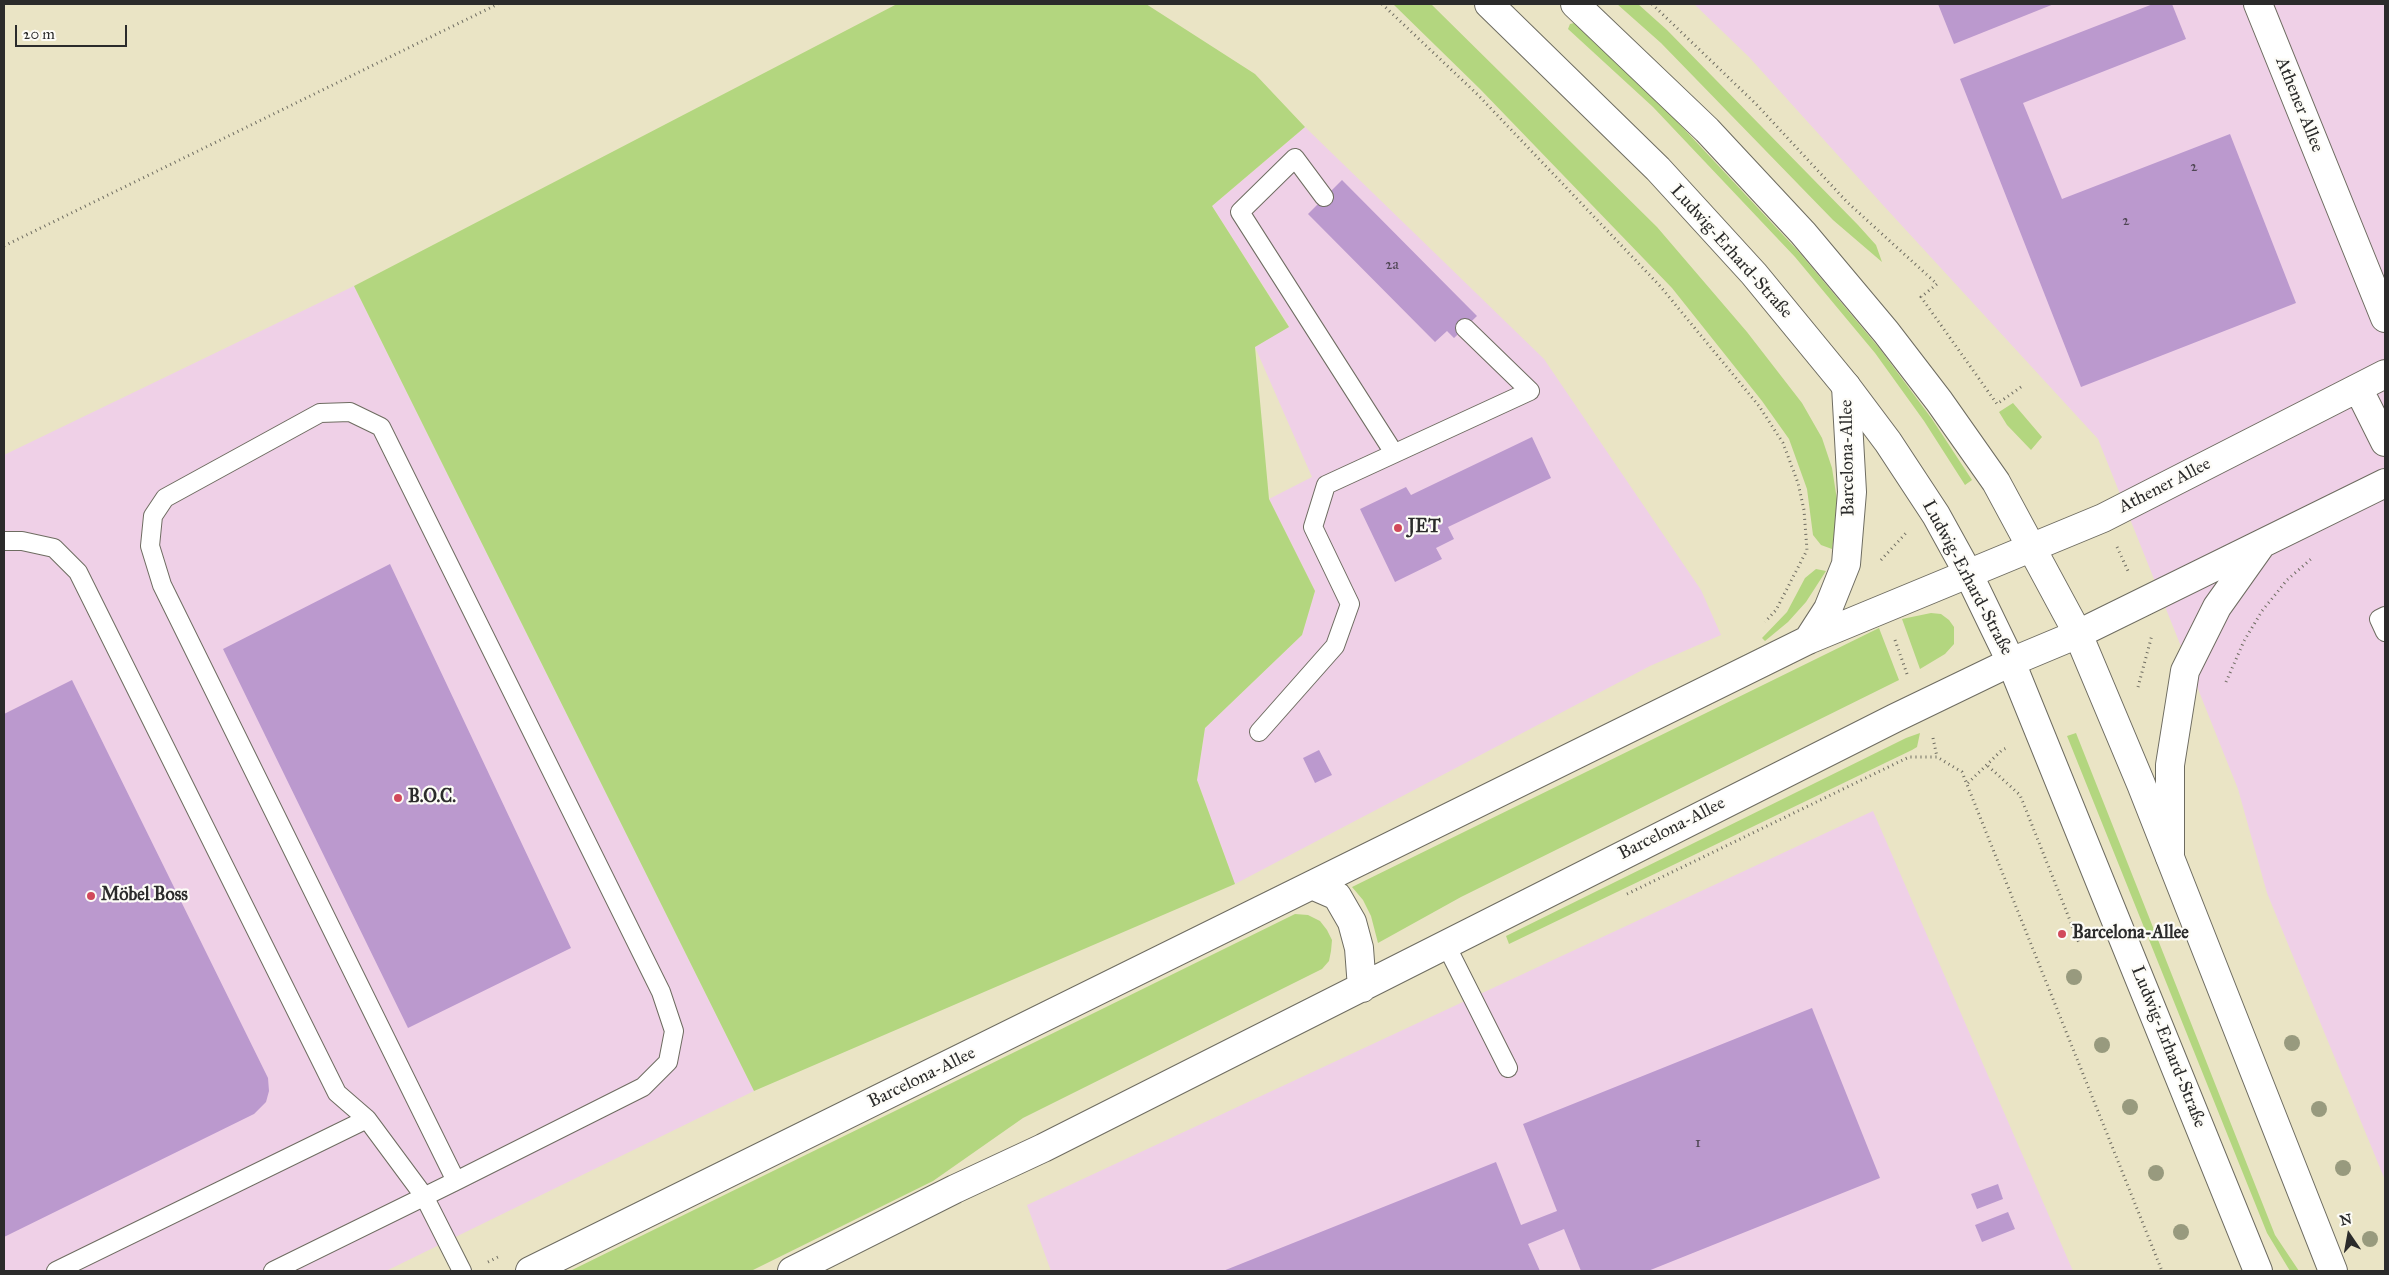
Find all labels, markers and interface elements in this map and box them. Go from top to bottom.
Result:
scale bar [18,15,130,47]
text: 20 m [23,25,55,43]
street label: Athener Allee [2270,54,2328,156]
house number: 2 [2190,158,2198,176]
street label: Ludwig-Erhard-Straße [1665,181,1797,323]
house number: 2 [2122,212,2130,230]
house number: 2a [1385,256,1399,274]
street label: Barcelona-Allee [1836,399,1860,517]
street label: Athener Allee [2115,454,2215,518]
street label: Ludwig-Erhard-Straße [1917,497,2017,659]
place label: JET [1408,517,1441,539]
marker: JET [1392,522,1404,534]
place label: B.O.C. [408,787,456,809]
marker: B.O.C. [392,792,404,804]
street label: Barcelona-Allee [1615,793,1729,865]
place label: Möbel Boss [101,885,188,907]
marker: Möbel Boss [85,890,97,902]
place label: Barcelona-Allee [2072,923,2189,945]
marker: Barcelona-Allee [2056,928,2068,940]
street label: Ludwig-Erhard-Straße [2126,963,2210,1131]
street label: Barcelona-Allee [865,1043,979,1113]
house number: 1 [1695,1134,1701,1152]
north arrow [2324,1210,2374,1260]
text: N [2338,1210,2353,1229]

